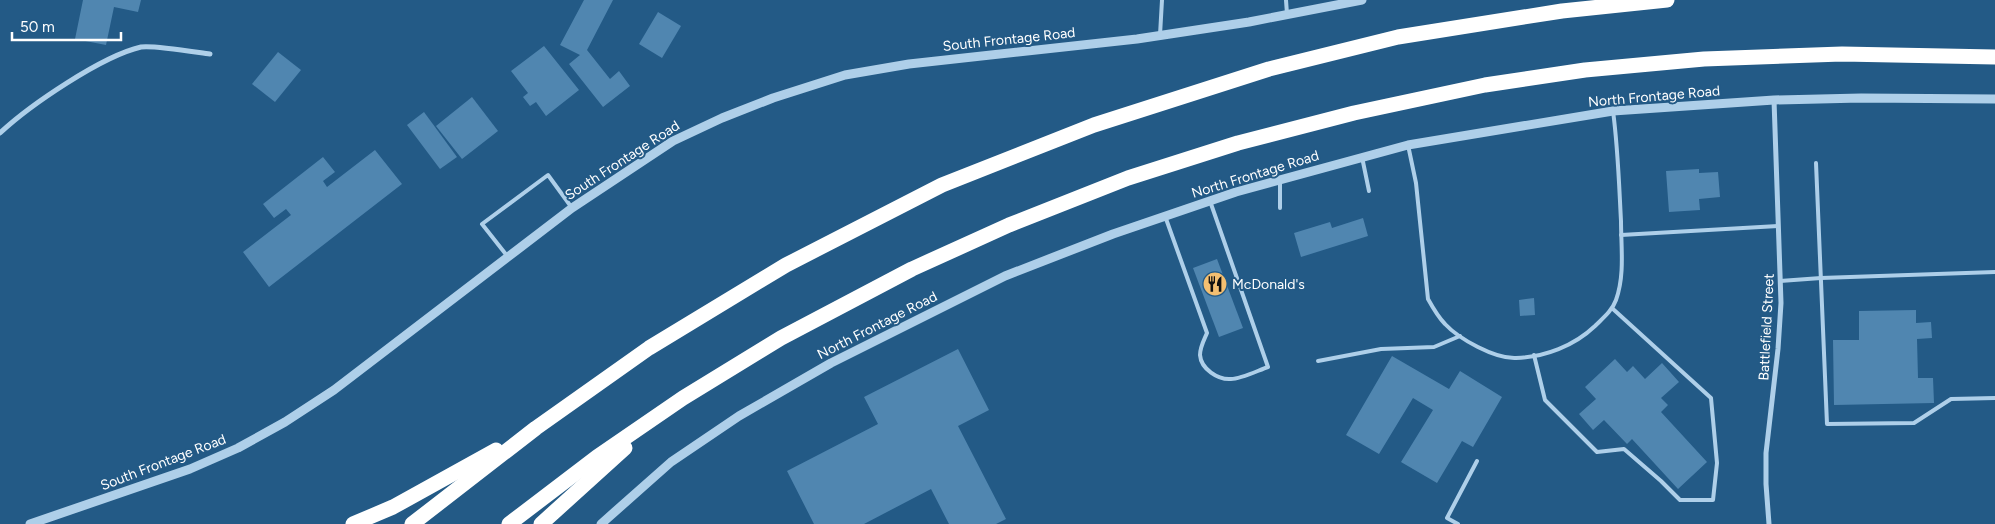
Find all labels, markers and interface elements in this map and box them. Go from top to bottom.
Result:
scale bar [12,10,121,42]
text: 50 m [20,18,55,36]
street label: South Frontage Road [942,24,1076,55]
street label: North Frontage Road [1587,82,1721,111]
street label: South Frontage Road [562,117,683,204]
street label: North Frontage Road [1189,147,1321,202]
restaurant icon: McDonald's [1202,271,1228,297]
street label: Battlefield Street [1755,273,1778,381]
place label: McDonald's [1232,276,1305,293]
street label: North Frontage Road [814,288,940,363]
street label: South Frontage Road [98,431,228,494]

